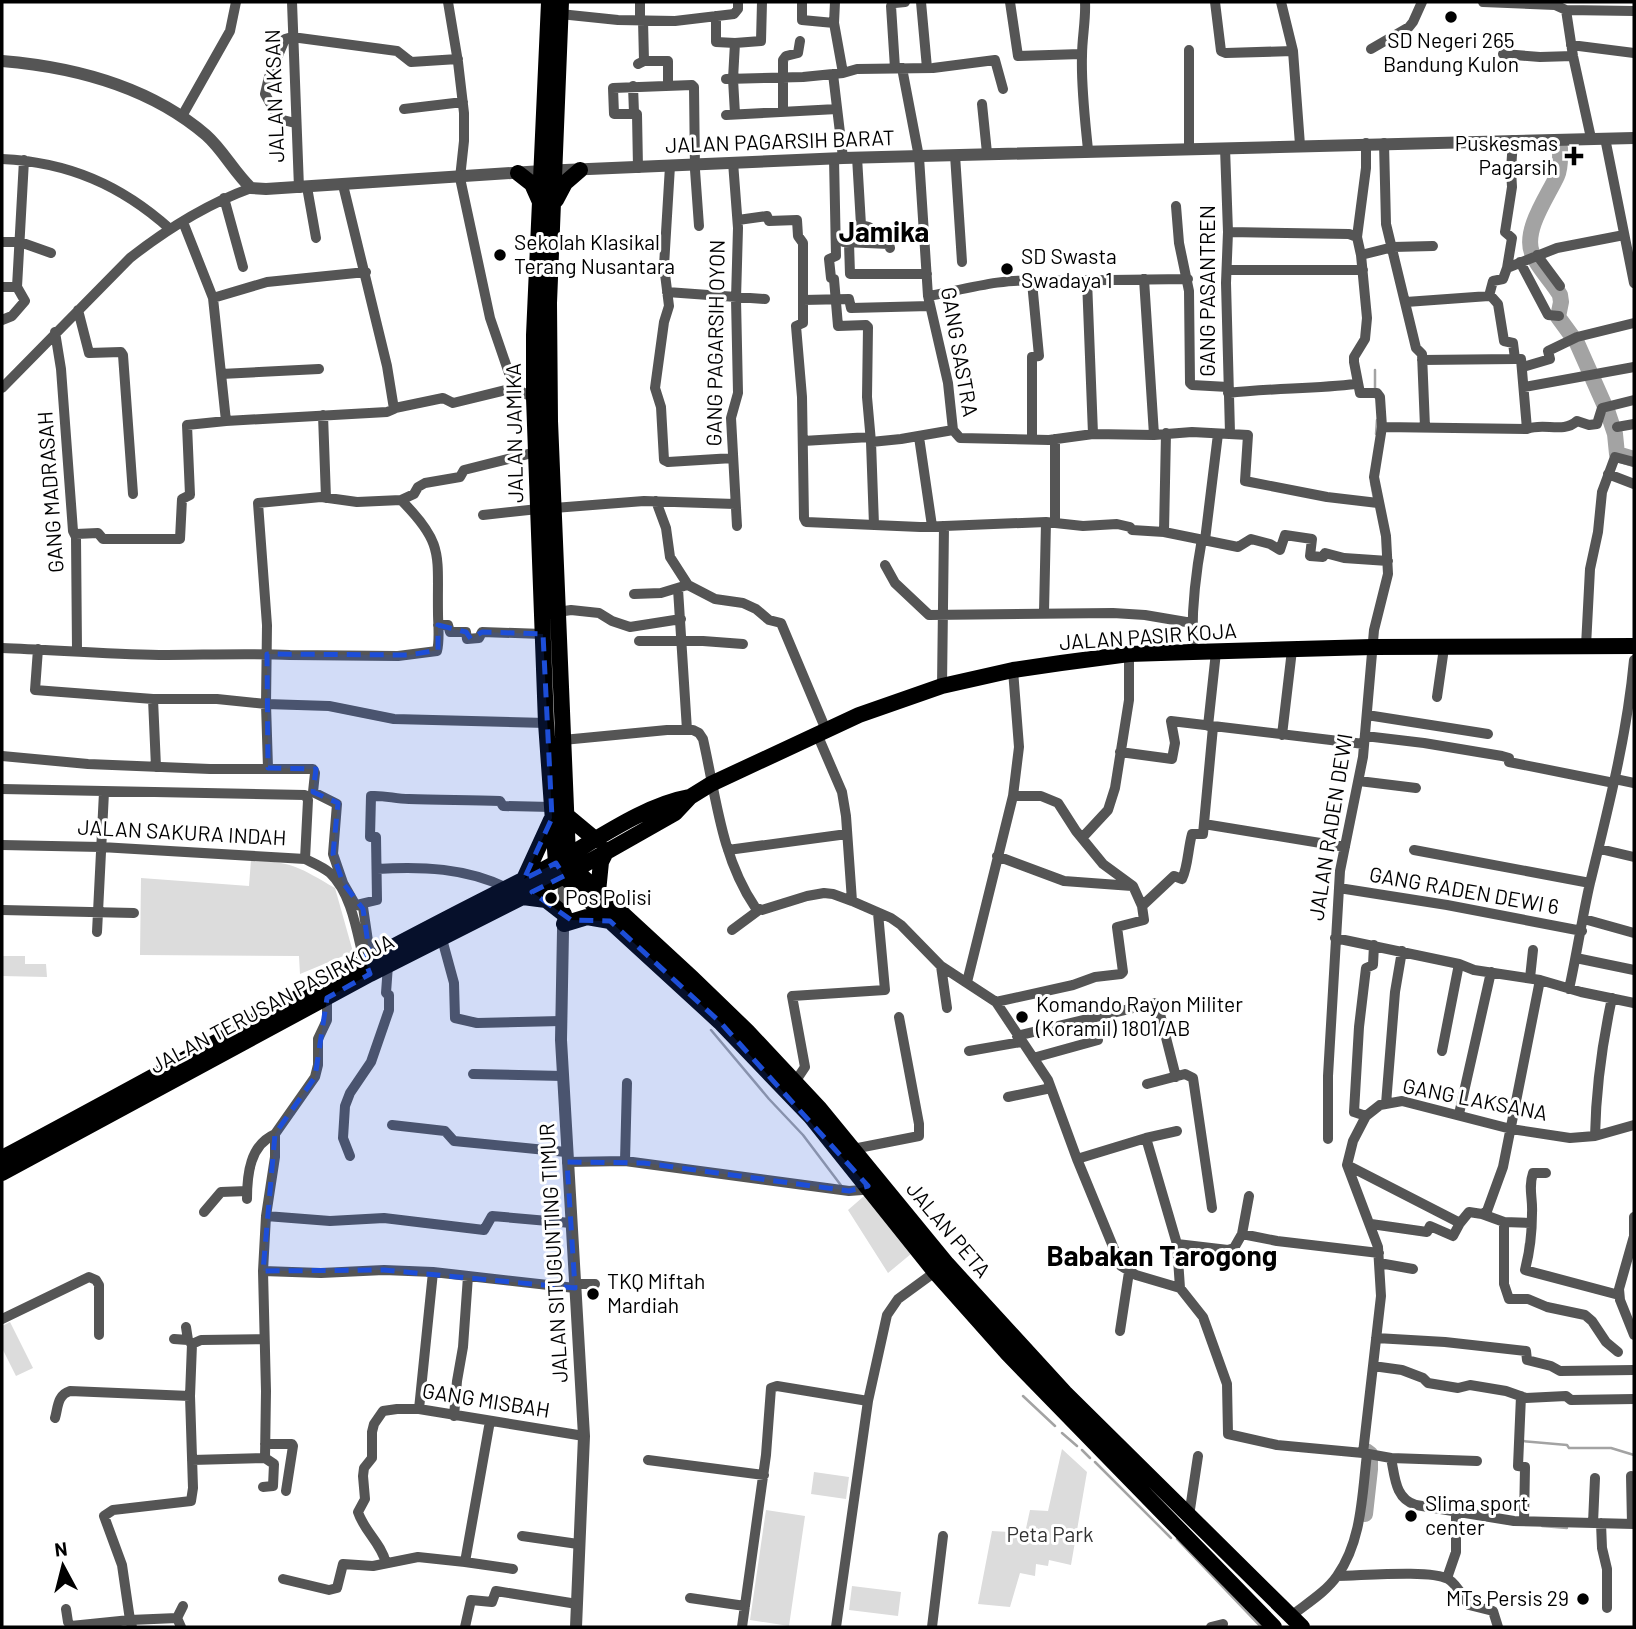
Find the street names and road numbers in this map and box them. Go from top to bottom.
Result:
street label: JALAN AKSAN [259,29,288,163]
street label: JALAN PAGARSIH BARAT [665,124,895,157]
street label: GANG PASANTREN [1194,205,1219,377]
street label: GANG PAGARSIH OYON [700,239,729,447]
street label: GANG SASTRA [937,285,984,419]
street label: JALAN JAMIKA [500,363,527,503]
street label: GANG MADRASAH [31,410,68,574]
street label: JALAN PASIR KOJA [1058,617,1238,654]
street label: JALAN RADEN DEWI [1302,731,1357,922]
street label: JALAN SAKURA INDAH [77,814,287,849]
street label: GANG RADEN DEWI 6 [1367,861,1561,919]
street label: JALAN TERUSAN PASIR KOJA [145,928,398,1078]
street label: GANG LAKSANA [1401,1072,1550,1125]
street label: JALAN SITUGUNTING TIMUR [533,1123,572,1383]
street label: JALAN PETA [902,1176,997,1282]
street label: GANG MISBAH [421,1377,552,1422]

